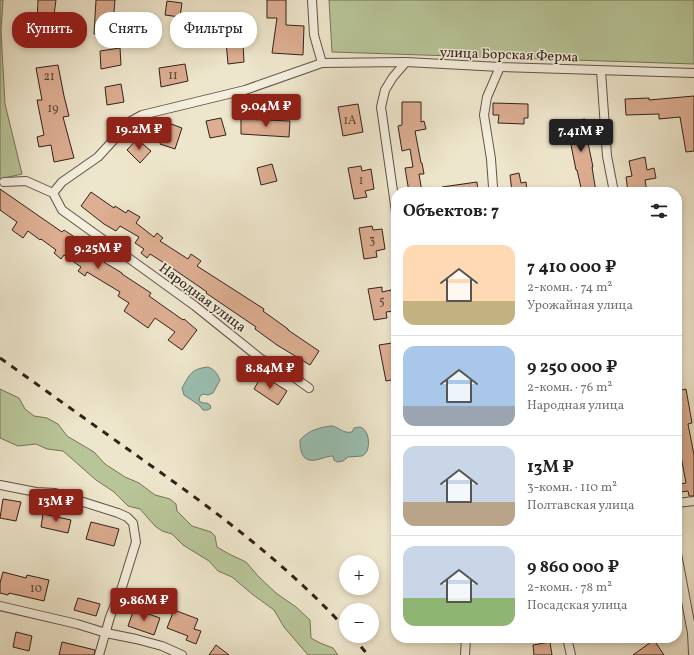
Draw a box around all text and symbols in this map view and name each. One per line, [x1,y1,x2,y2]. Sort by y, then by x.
chip: Купить [12,12,87,48]
chip: Снять [95,12,162,48]
chip: Фильтры [170,12,257,48]
street label: улица Борская Ферма [439,44,579,67]
house number: 11 [168,68,178,84]
house number: 21 [43,69,55,85]
pin: 9.04M ₽ [229,94,303,128]
text: 9.04M ₽ [241,98,291,116]
house number: 19 [48,101,58,117]
house number: 1А [343,113,357,129]
pin: 19.2M ₽ [102,117,176,151]
pin: 7.41M ₽ [544,119,618,153]
text: 19.2M ₽ [116,121,162,139]
text: 7.41M ₽ [558,123,604,141]
house number: 1 [359,173,363,189]
text: Объектов: 7 [403,200,499,223]
icon: filters [648,200,670,222]
house number: 3 [369,233,375,249]
pin: 9.25M ₽ [61,236,135,270]
text: 9.25M ₽ [74,240,122,258]
text: 7 410 000 ₽ [527,256,616,279]
street label: Народная улица [155,259,250,337]
icon: home [435,261,483,309]
text: 2-комн. · 74 m² [527,279,612,297]
house number: 5 [379,294,385,310]
text: Урожайная улица [527,297,633,315]
pin: 8.84M ₽ [233,356,307,390]
text: 9 250 000 ₽ [527,356,617,379]
text: 8.84M ₽ [245,360,295,378]
icon: home [435,362,483,410]
text: 2-комн. · 76 m² [527,379,612,397]
text: Народная улица [527,397,624,415]
text: 13M ₽ [527,456,574,479]
icon: home [435,462,483,510]
text: 3-комн. · 110 m² [527,479,617,497]
pin: 13M ₽ [28,489,84,523]
text: 13M ₽ [38,493,74,511]
text: Полтавская улица [527,497,635,515]
map controls [339,555,379,643]
button: + [339,555,379,595]
text: 9 860 000 ₽ [527,556,619,579]
icon: home [435,562,483,610]
text: 2-комн. · 78 m² [527,579,612,597]
house number: 10 [30,581,42,597]
pin: 9.86M ₽ [107,588,181,622]
text: 9.86M ₽ [119,592,169,610]
text: Посадская улица [527,597,628,615]
button: − [339,603,379,643]

